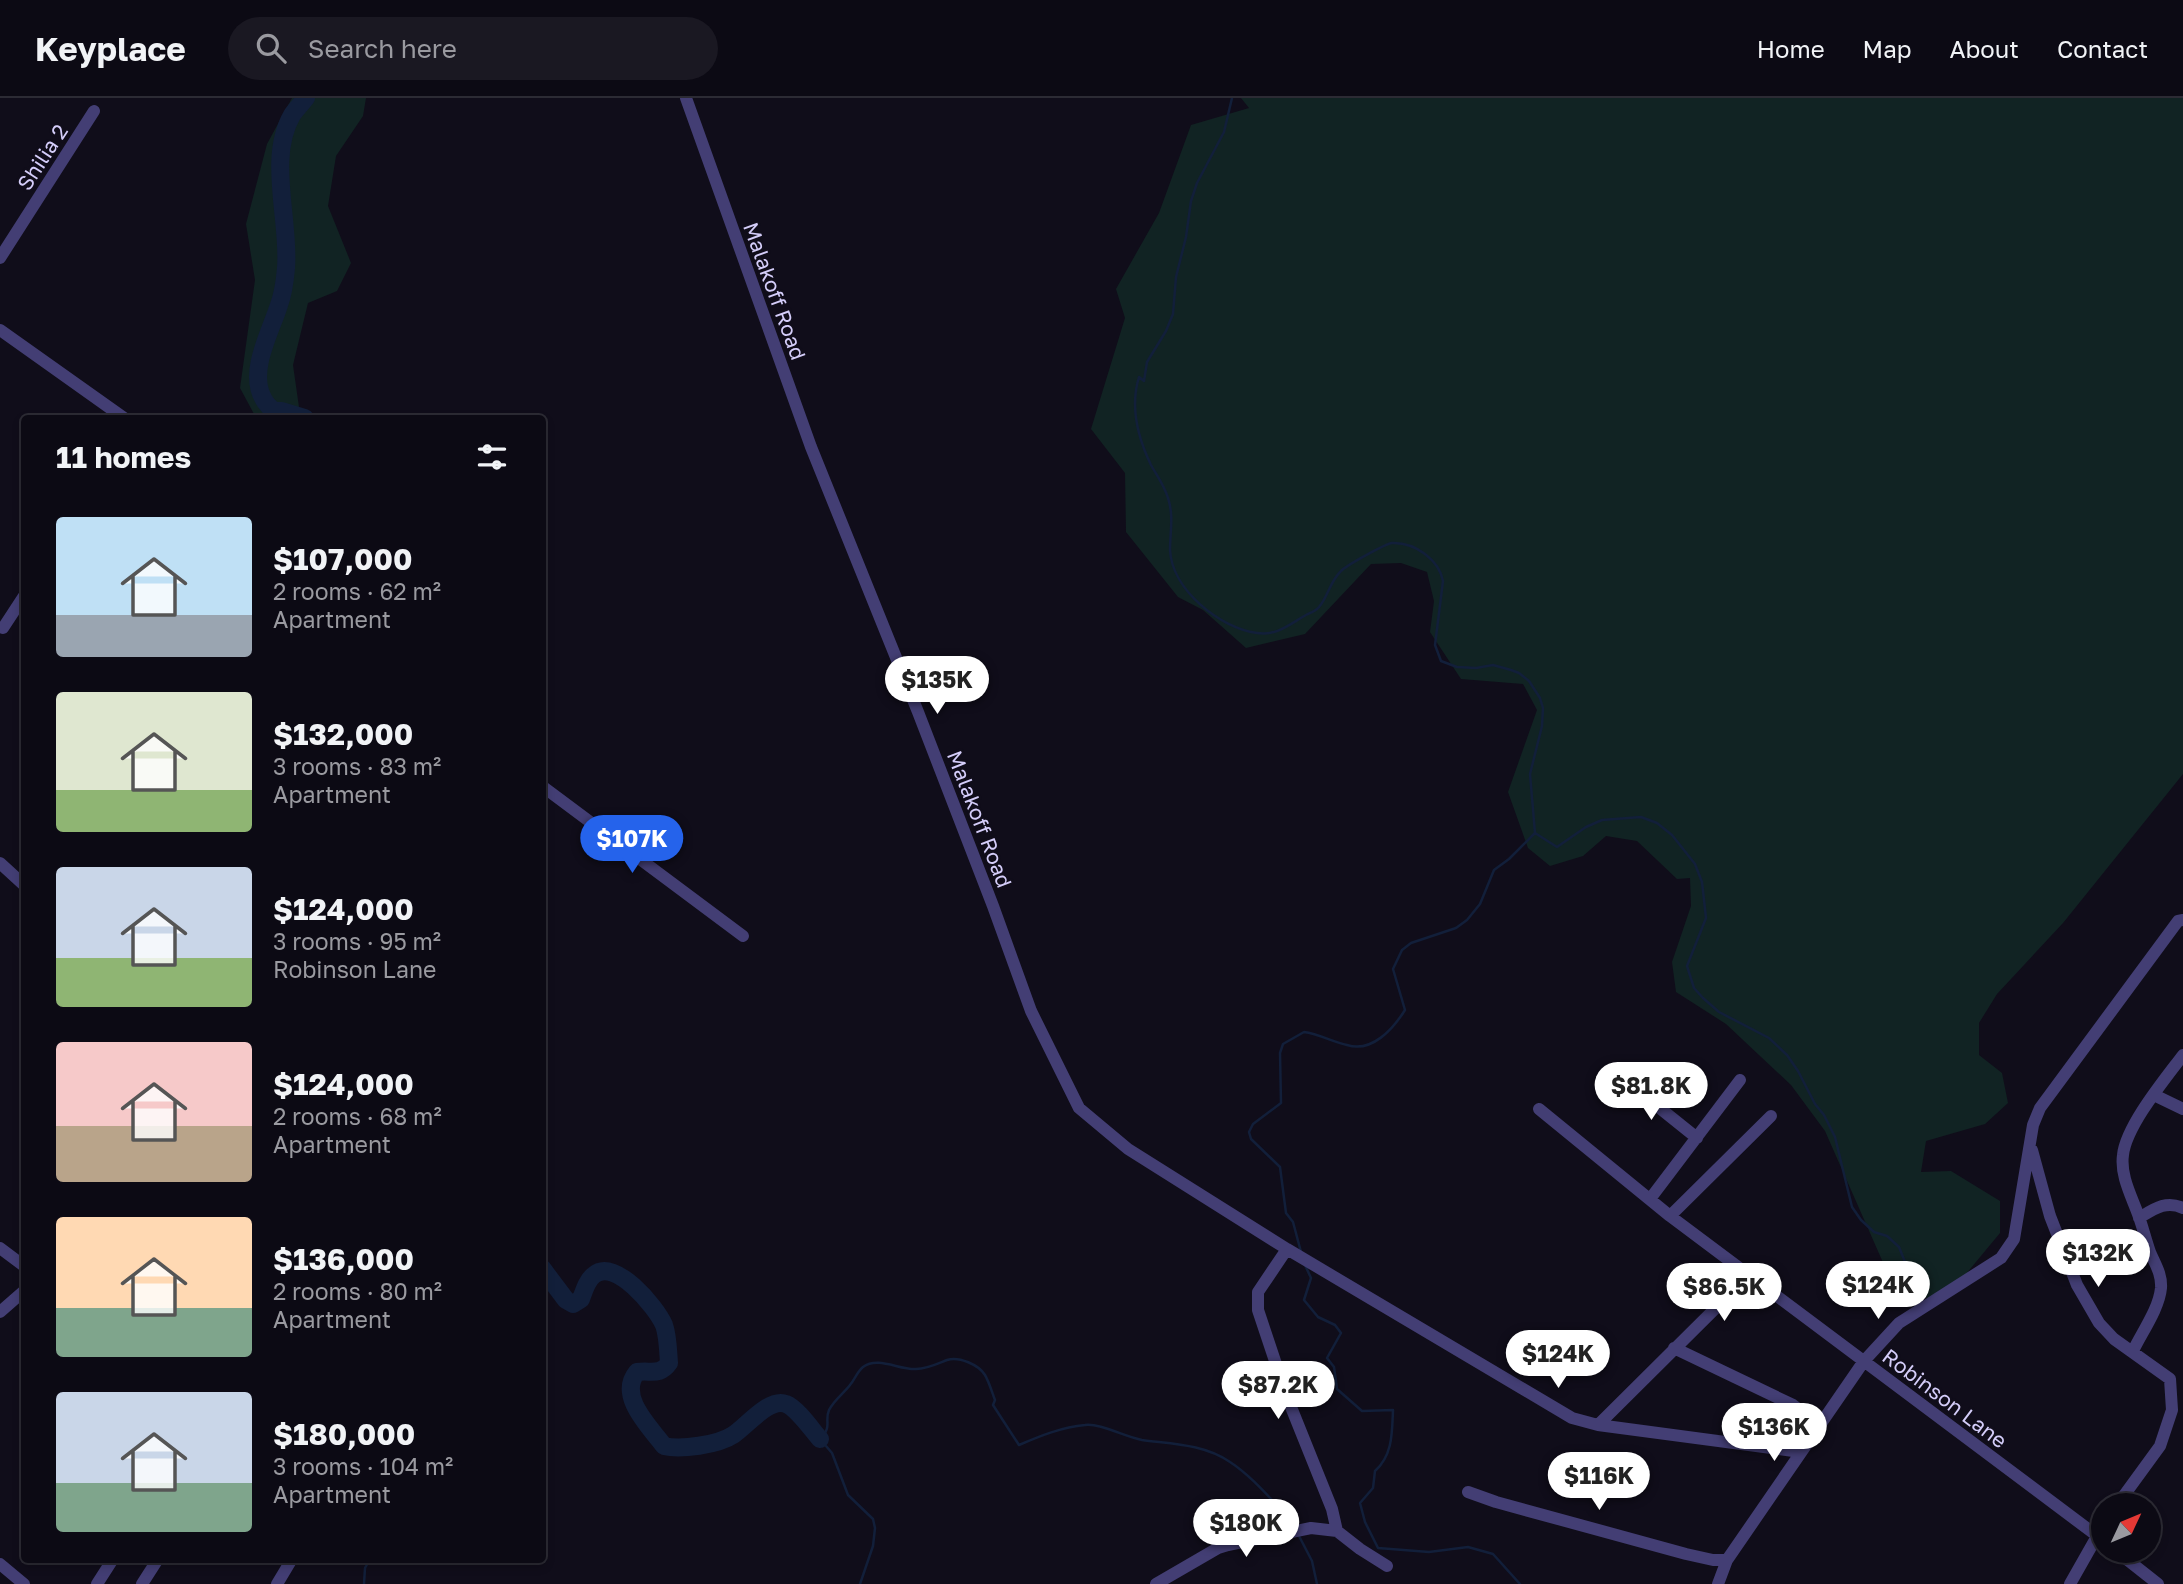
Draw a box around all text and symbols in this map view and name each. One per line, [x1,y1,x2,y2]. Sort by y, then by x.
search box [228,17,718,80]
text: Keyplace [35,29,186,68]
icon: search [252,29,290,67]
text: Search here [308,33,457,64]
text: Home [1757,34,1825,63]
text: Map [1863,34,1912,63]
text: About [1950,34,2019,63]
text: Contact [2057,34,2148,63]
street label: Shilia 2 [11,119,73,195]
street label: Malakoff Road [738,219,812,363]
icon: filters [473,438,511,476]
text: 11 homes [56,439,191,475]
text: $107,000 [273,541,413,577]
icon: home [112,545,196,629]
text: 2 rooms · 62 m² [273,577,441,605]
text: Apartment [273,605,391,633]
pin: $135K [888,656,986,716]
text: $135K [901,665,973,693]
text: $132,000 [273,716,413,752]
icon: home [112,720,196,804]
street label: Malakoff Road [942,747,1018,891]
text: 3 rooms · 83 m² [273,752,441,780]
text: Apartment [273,780,391,808]
pin: $107K [583,816,681,875]
text: $107K [596,824,668,852]
text: $124,000 [273,891,414,927]
icon: home [112,895,196,979]
text: 3 rooms · 95 m² [273,927,441,955]
text: Robinson Lane [273,955,436,983]
pin: $81.8K [1594,1062,1708,1122]
text: $124,000 [273,1066,414,1102]
icon: home [112,1070,196,1154]
text: $81.8K [1611,1071,1691,1099]
text: 2 rooms · 68 m² [273,1102,442,1130]
text: Apartment [273,1130,391,1158]
pin: $132K [2049,1230,2147,1289]
text: $132K [2062,1238,2134,1266]
text: $136,000 [273,1241,414,1277]
icon: home [112,1245,196,1329]
pin: $124K [1829,1262,1927,1321]
pin: $86.5K [1667,1264,1781,1323]
text: $124K [1842,1270,1914,1298]
text: $86.5K [1683,1272,1765,1300]
text: 2 rooms · 80 m² [273,1277,442,1305]
text: Apartment [273,1305,391,1333]
pin: $124K [1509,1330,1607,1390]
text: $124K [1522,1339,1594,1367]
street label: Robinson Lane [1878,1343,2012,1453]
pin: $87.2K [1221,1362,1335,1421]
text: $87.2K [1238,1370,1318,1398]
pin: $136K [1725,1404,1823,1463]
text: $136K [1738,1412,1810,1440]
text: $180,000 [273,1416,415,1452]
icon: home [112,1420,196,1504]
text: 3 rooms · 104 m² [273,1452,453,1480]
pin: $116K [1550,1452,1648,1512]
text: $116K [1564,1461,1634,1489]
text: Apartment [273,1480,391,1508]
north arrow [2091,1493,2161,1563]
map controls [2091,1493,2161,1563]
pin: $180K [1197,1500,1295,1559]
text: $180K [1209,1508,1283,1536]

